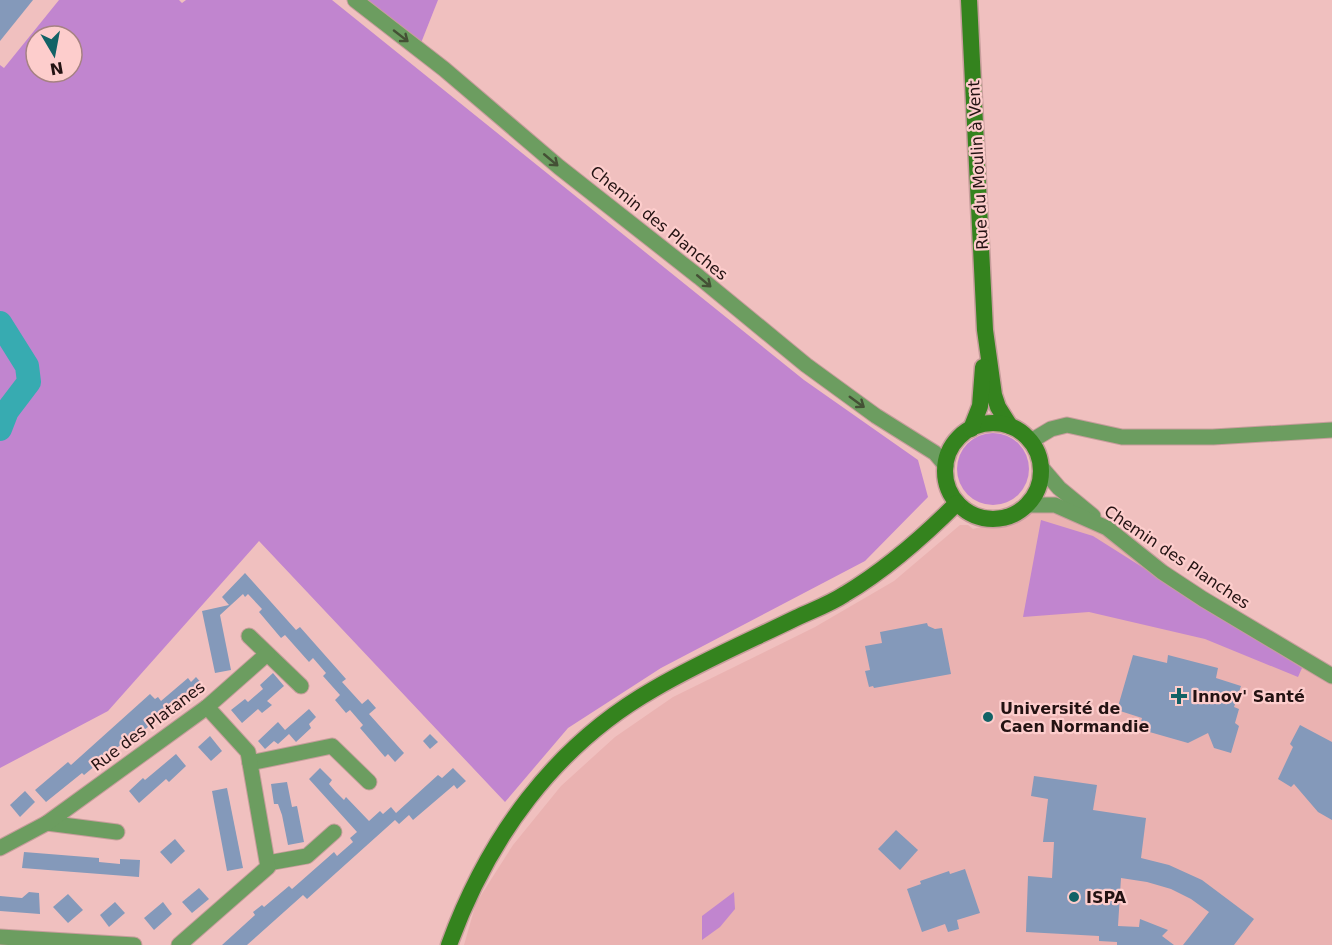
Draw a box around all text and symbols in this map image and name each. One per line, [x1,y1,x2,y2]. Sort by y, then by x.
north arrow [24,24,84,84]
one-way arrow [393,29,409,42]
text: N [48,58,65,79]
street label: Rue du Moulin à Vent [964,80,992,250]
one-way arrow [543,153,559,166]
street label: Chemin des Planches [587,162,731,284]
one-way arrow [696,275,712,288]
one-way arrow [849,396,865,409]
street label: Chemin des Planches [1101,501,1253,613]
street label: Rue des Platanes [88,677,208,775]
marker: Innov' Santé [1170,687,1188,705]
place label: Innov' Santé [1192,687,1305,706]
place label: Université de Caen Normandie [1000,699,1149,736]
marker: Université de Caen Normandie [981,710,995,724]
place label: ISPA [1086,888,1127,907]
marker: ISPA [1067,890,1081,904]

